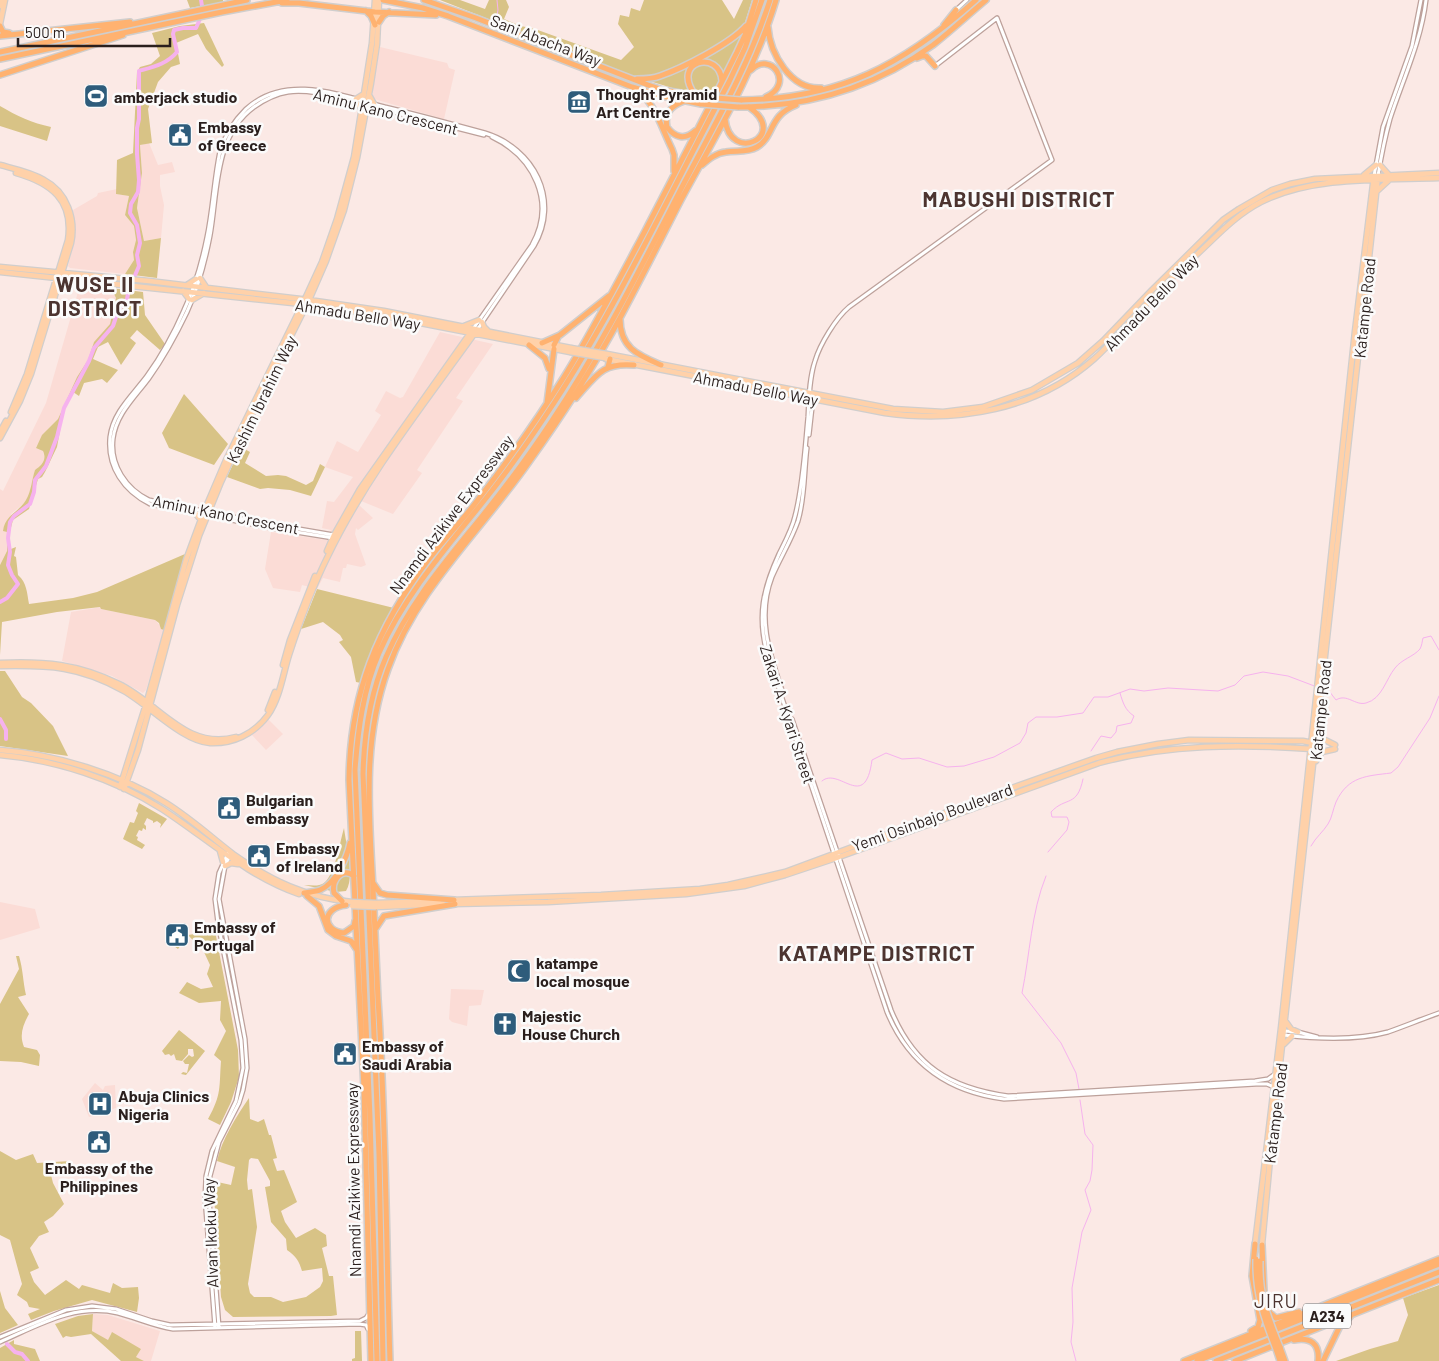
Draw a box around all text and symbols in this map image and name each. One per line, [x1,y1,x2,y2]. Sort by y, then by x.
street label: Sani Abacha Way [488,10,605,70]
scale bar [18,15,170,47]
text: 500 m [25,23,65,41]
sports icon: amberjack studio [83,83,109,109]
street label: Aminu Kano Crescent [312,84,460,138]
place label: Thought Pyramid Art Centre [596,84,717,121]
place label: amberjack studio [114,87,237,106]
museum icon: Thought Pyramid Art Centre [566,89,592,115]
place label: Embassy of Greece [198,117,267,154]
public building icon: Embassy of Greece [167,122,193,148]
district label: MABUSHI DISTRICT [922,186,1116,211]
street label: Ahmadu Bello Way [1100,249,1202,354]
street label: Katampe Road [1349,257,1379,359]
district label: WUSE II DISTRICT [48,271,142,320]
street label: Ahmadu Bello Way [294,295,423,333]
street label: Kashim Ibrahim Way [222,332,300,466]
street label: Ahmadu Bello Way [692,367,821,410]
street label: Nnamdi Azikiwe Expressway [385,430,517,597]
street label: Aminu Kano Crescent [151,490,301,538]
street label: Zakari A. Kyari Street [757,642,819,786]
street label: Katampe Road [1305,659,1335,761]
street label: Yemi Osinbajo Boulevard [849,779,1015,855]
place label: Bulgarian embassy [246,790,313,827]
public building icon: Bulgarian embassy [216,795,242,821]
place label: Embassy of Ireland [276,838,343,875]
public building icon: Embassy of Ireland [246,843,272,869]
place label: Embassy of Portugal [194,917,276,954]
public building icon: Embassy of Portugal [164,922,190,948]
district label: KATAMPE DISTRICT [778,940,976,965]
place label: katampe local mosque [536,953,630,990]
mosque icon: katampe local mosque [506,958,532,984]
place label: Majestic House Church [522,1006,620,1043]
church icon: Majestic House Church [492,1011,518,1037]
place label: Embassy of Saudi Arabia [362,1036,452,1073]
public building icon: Embassy of Saudi Arabia [332,1041,358,1067]
street label: Katampe Road [1259,1062,1291,1164]
street label: Nnamdi Azikiwe Expressway [342,1082,364,1277]
place label: Abuja Clinics Nigeria [118,1086,209,1123]
hospital icon: Abuja Clinics Nigeria [87,1091,113,1117]
public building icon: Embassy of the Philippines [86,1129,112,1155]
place label: Embassy of the Philippines [45,1158,153,1195]
street label: Alvan Ikoku Way [199,1177,221,1288]
district label: JIRU [1254,1289,1298,1312]
road number: A234 [1303,1304,1351,1328]

